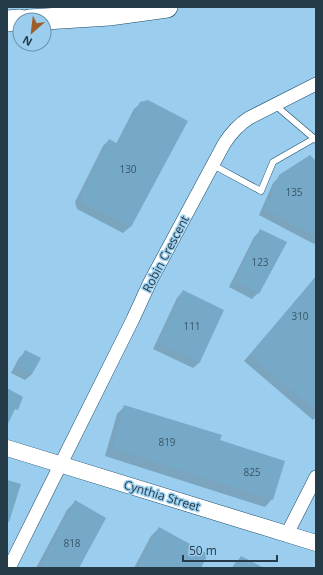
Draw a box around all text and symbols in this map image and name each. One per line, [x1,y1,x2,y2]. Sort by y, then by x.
north arrow [12,12,52,52]
text: N [20,33,35,50]
house number: 130 [119,162,137,176]
house number: 135 [285,185,303,199]
street label: Robin Crescent [138,212,193,295]
house number: 123 [251,255,269,269]
house number: 310 [291,309,309,323]
house number: 111 [183,319,201,333]
house number: 819 [158,435,176,449]
house number: 825 [243,465,261,479]
street label: Cynthia Street [122,476,202,515]
house number: 818 [63,536,81,550]
scale bar [183,537,277,563]
text: 50 m [189,542,217,559]

